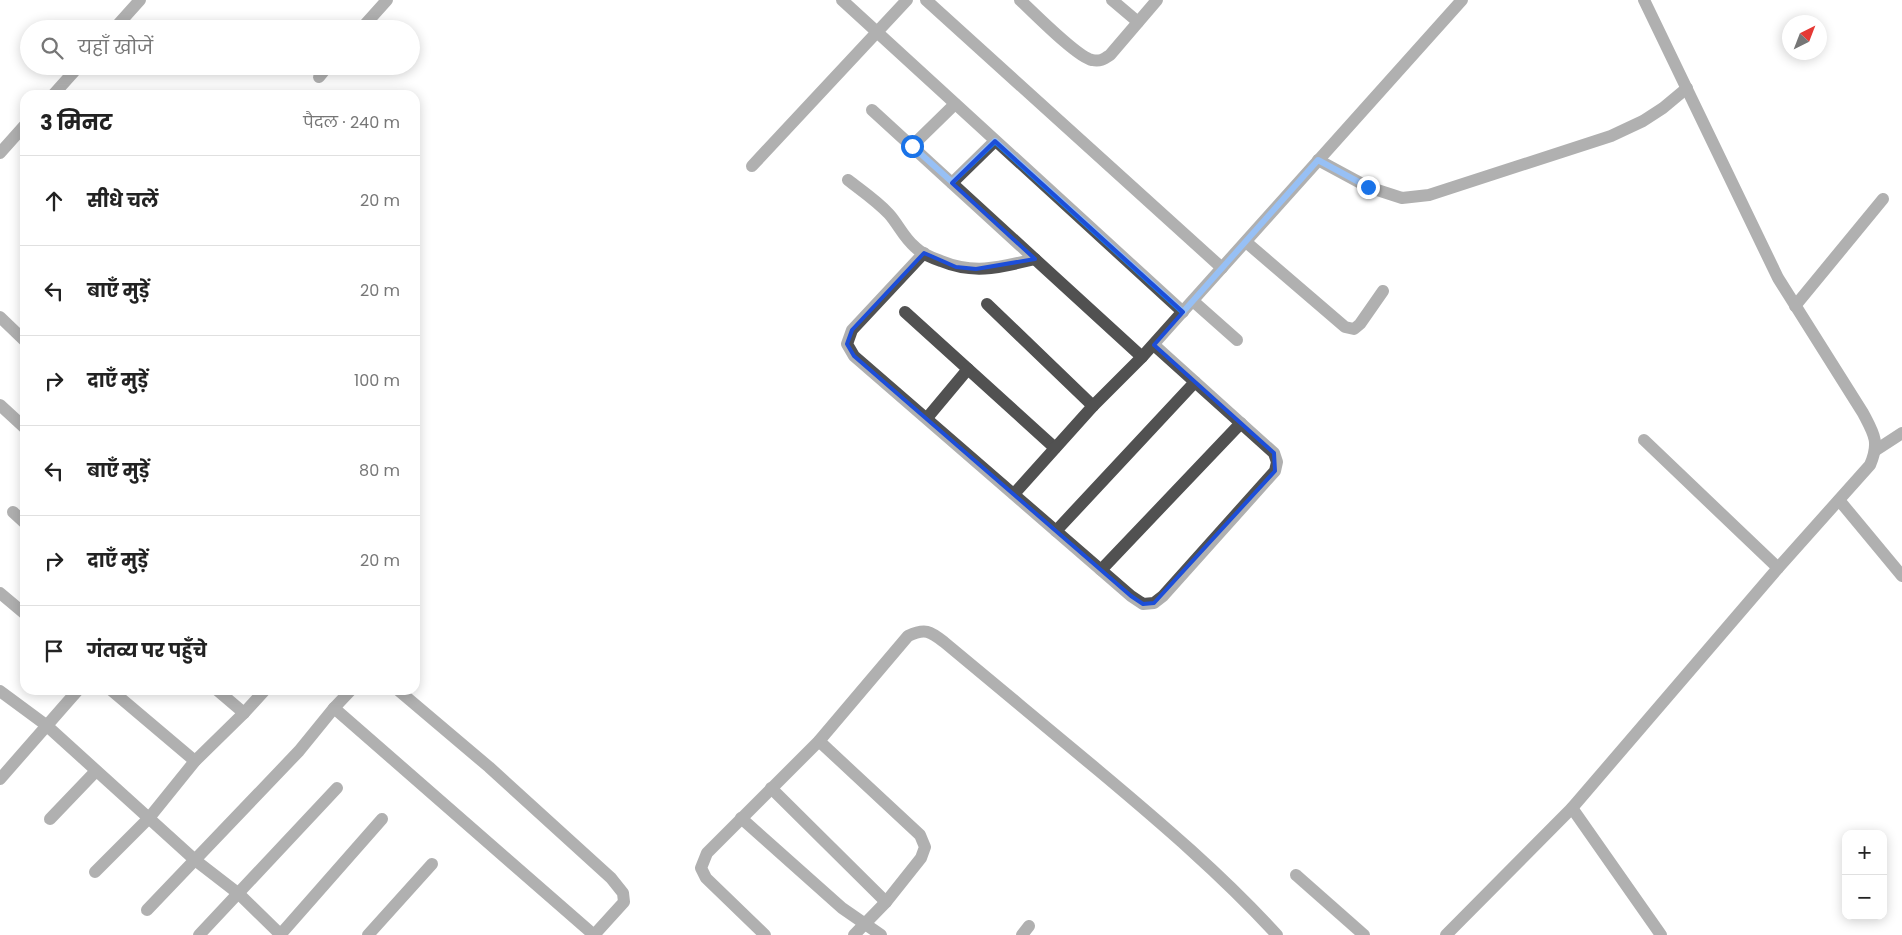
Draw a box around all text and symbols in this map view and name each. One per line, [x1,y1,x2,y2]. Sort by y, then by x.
north arrow [1782,15,1827,60]
search box [20,20,420,75]
icon: search [38,34,66,62]
text: यहाँ खोजें [78,34,153,61]
text: 3 मिनट [40,108,112,137]
text: पैदल · 240 m [303,111,400,134]
route start [901,135,924,158]
route end [1357,176,1380,199]
icon: ahead [40,187,68,215]
text: सीधे चलें [87,187,158,214]
text: 20 m [360,189,400,212]
icon: left [40,277,68,305]
text: बाएँ मुड़ें [87,277,149,304]
text: 20 m [360,279,400,302]
icon: right [40,367,68,395]
text: दाएँ मुड़ें [87,367,148,394]
text: 100 m [354,369,400,392]
icon: left [40,457,68,485]
text: बाएँ मुड़ें [87,457,149,484]
text: 80 m [359,459,400,482]
icon: right [40,547,68,575]
text: दाएँ मुड़ें [87,547,148,574]
text: 20 m [360,549,400,572]
icon: arrive [40,637,68,665]
text: गंतव्य पर पहुँचे [87,637,207,664]
map controls [1842,830,1887,920]
button: + [1842,830,1887,875]
button: − [1842,875,1887,920]

